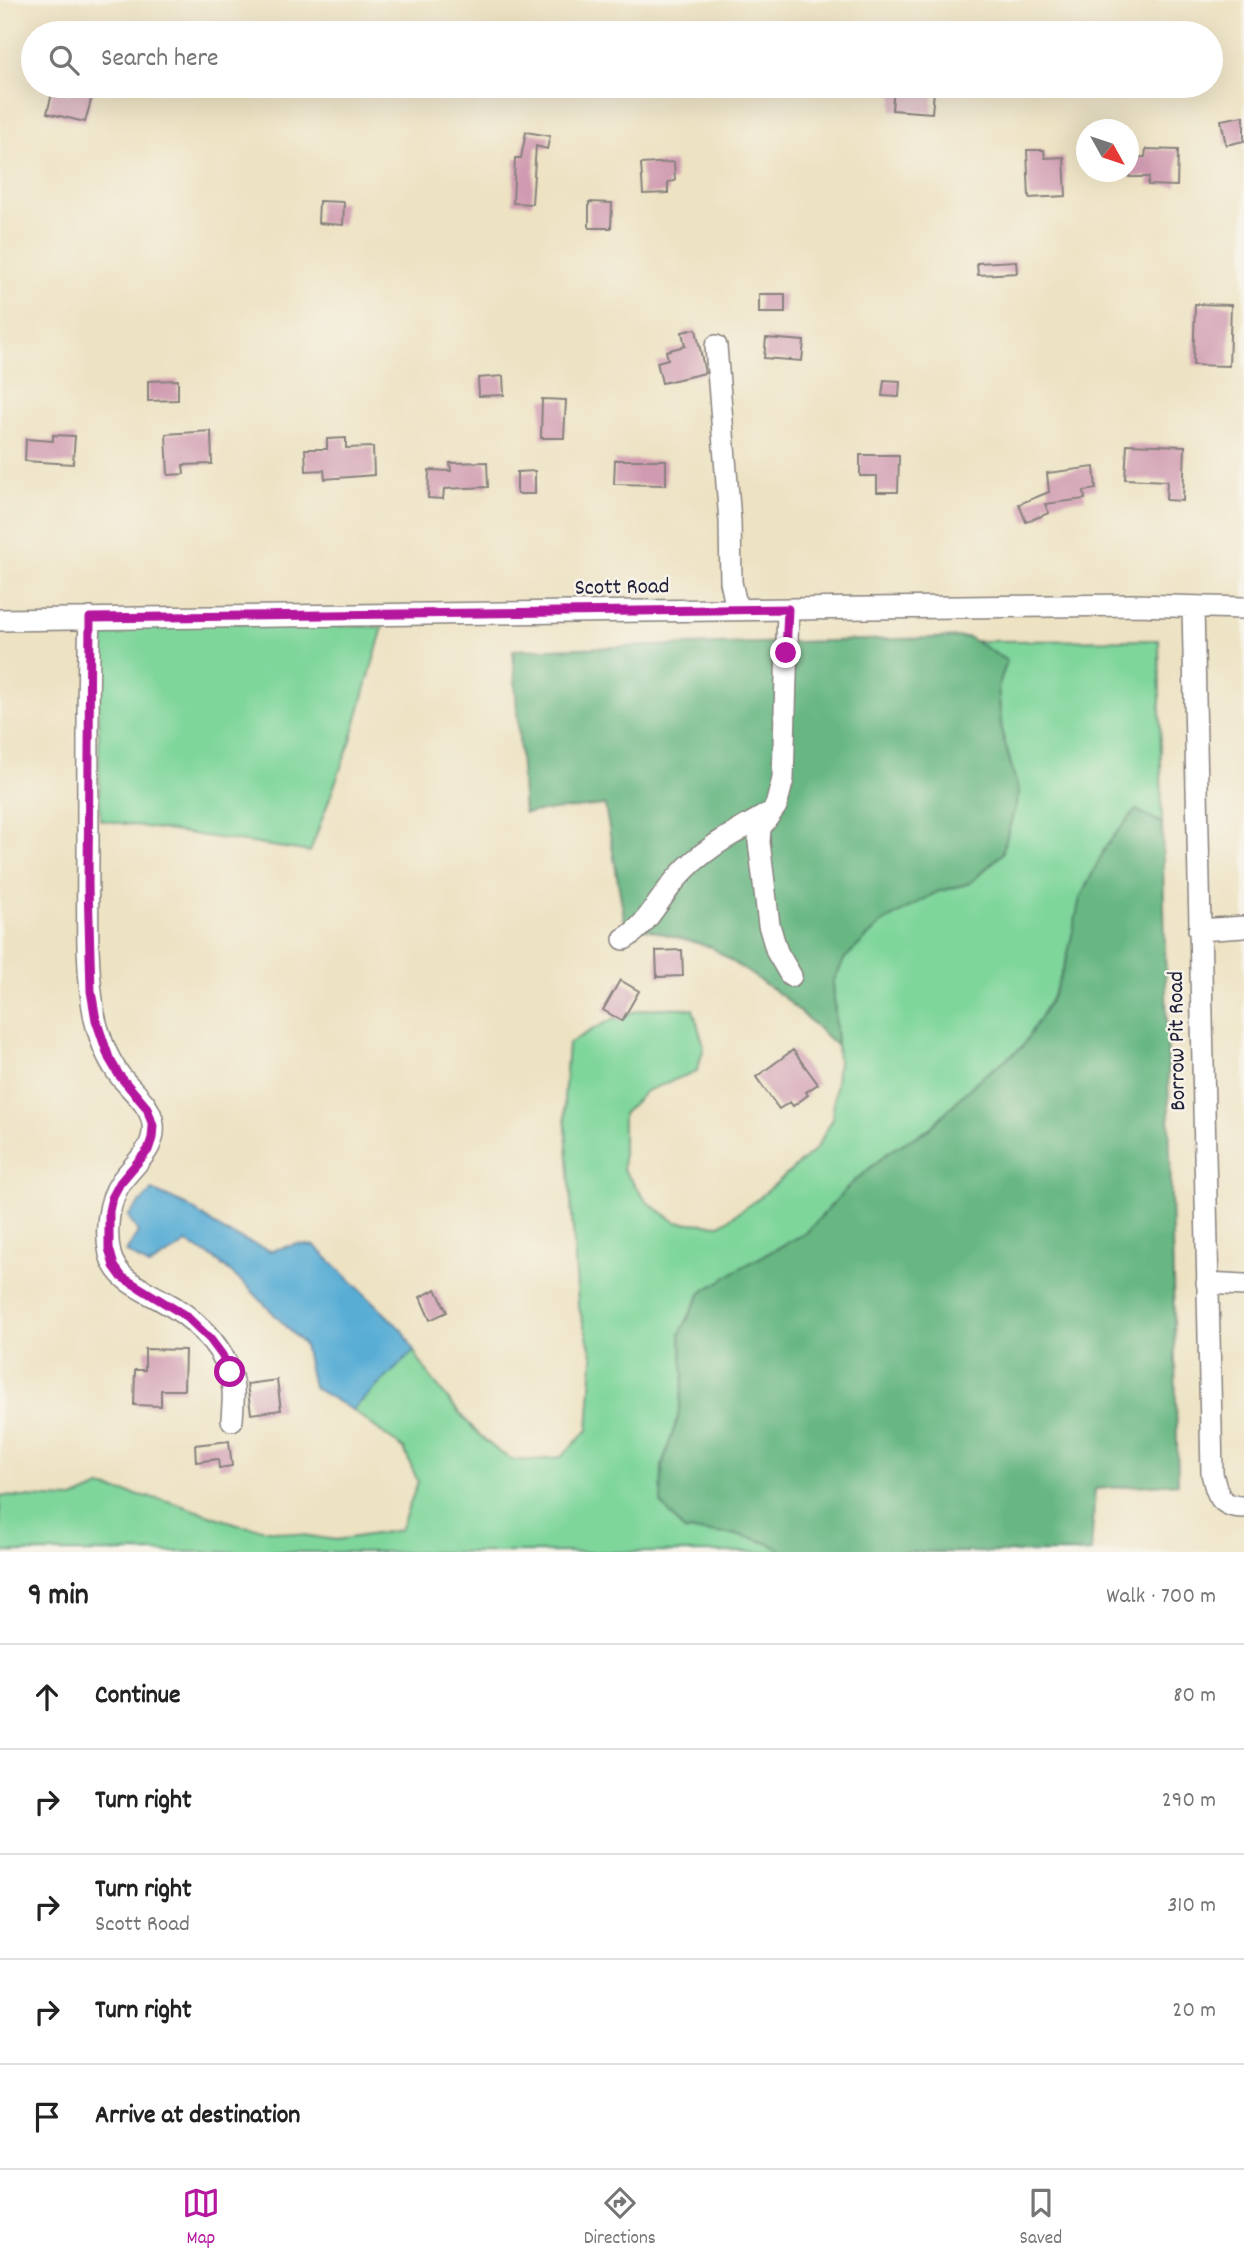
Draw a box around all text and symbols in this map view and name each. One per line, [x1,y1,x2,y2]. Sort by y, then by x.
search box [21,21,1223,98]
icon: search [45,41,83,79]
text: Search here [101,41,219,78]
north arrow [1076,119,1139,182]
street label: Scott Road [574,571,670,606]
route end [770,637,801,668]
street label: Borrow Pit Road [1161,971,1196,1111]
route start [214,1356,245,1387]
text: 9 min [28,1576,89,1619]
text: Walk · 700 m [1106,1581,1216,1614]
icon: ahead [28,1678,66,1716]
text: Continue [95,1678,180,1715]
text: 80 m [1173,1680,1216,1713]
icon: right [28,1783,66,1821]
text: Turn right [95,1783,192,1820]
text: 290 m [1162,1785,1216,1818]
text: Turn right [95,1872,192,1909]
icon: right [28,1888,66,1926]
text: 310 m [1167,1890,1216,1923]
text: Scott Road [95,1909,190,1942]
icon: right [28,1993,66,2031]
text: Turn right [95,1993,192,2030]
text: 20 m [1172,1995,1216,2028]
icon: arrive [28,2098,66,2136]
text: Arrive at destination [95,2098,300,2135]
tab: Map [182,2184,220,2253]
tab: Directions [584,2184,656,2253]
tab: Saved [1020,2184,1062,2253]

